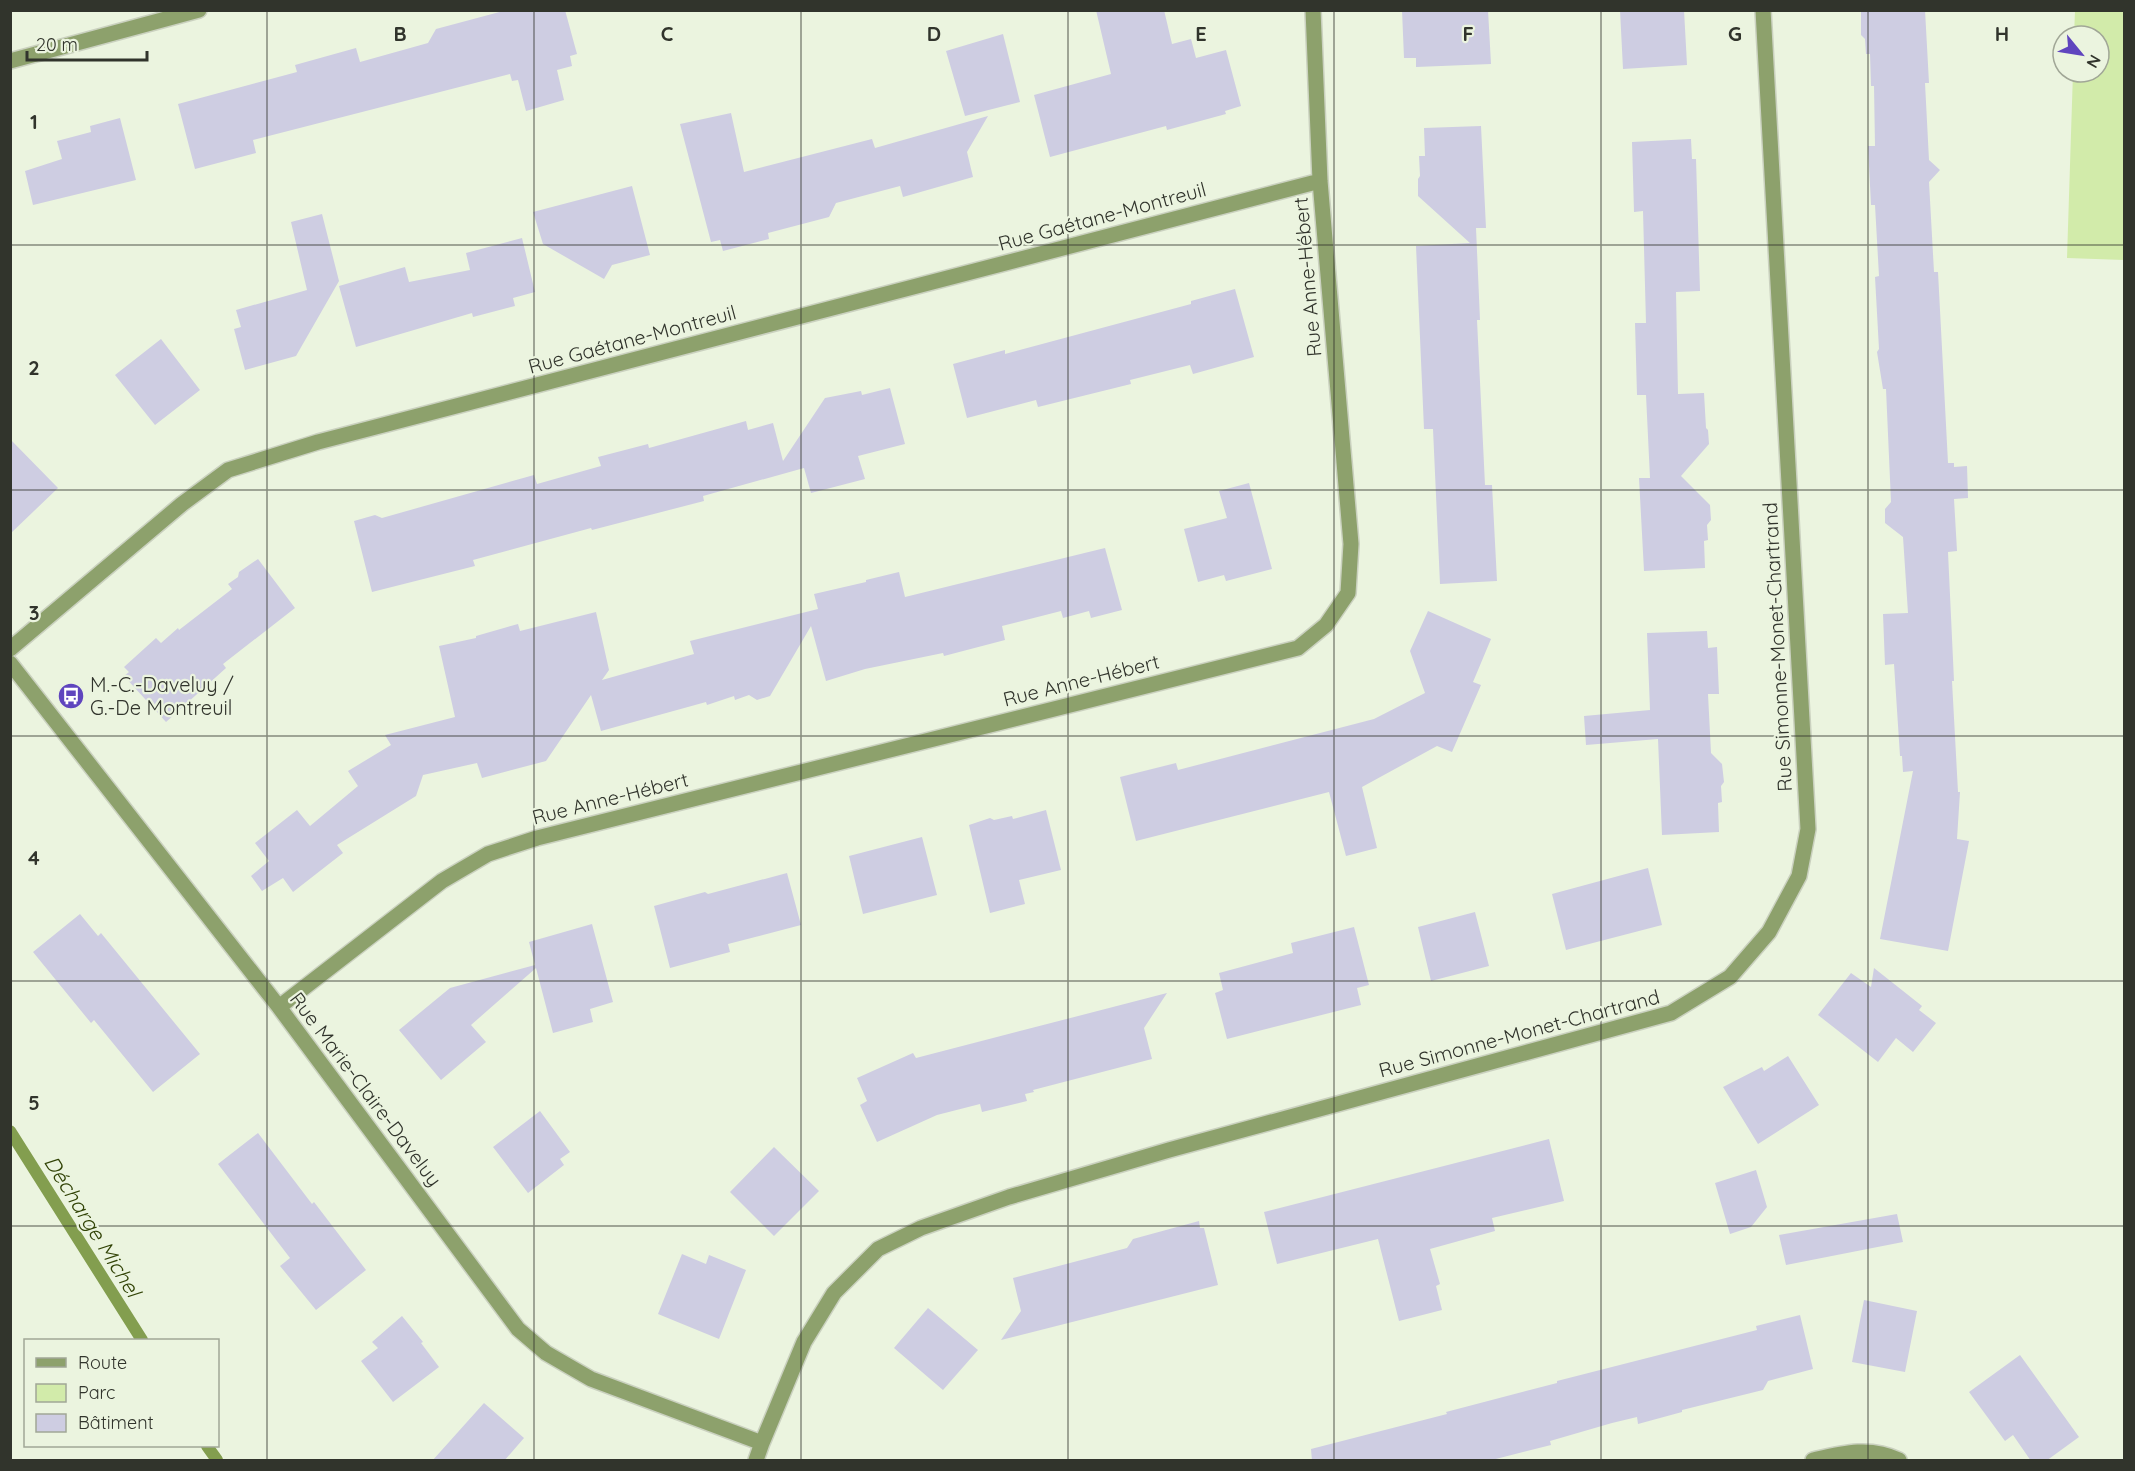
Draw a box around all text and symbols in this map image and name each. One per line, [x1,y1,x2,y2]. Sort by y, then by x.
text: B [393,21,407,46]
text: C [661,21,674,46]
text: D [927,21,941,46]
text: E [1195,21,1207,46]
text: F [1462,21,1474,46]
text: G [1728,21,1742,46]
text: H [1995,21,2009,46]
scale bar [27,24,147,62]
north arrow [2051,24,2111,84]
text: 20 m [36,33,78,56]
text: N [2082,51,2106,72]
text: 1 [30,109,38,134]
street label: Rue Gaétane-Montreuil [995,176,1209,256]
street label: Rue Anne-Hébert [1288,196,1326,358]
street label: Rue Gaétane-Montreuil [525,299,739,379]
text: 2 [28,355,40,380]
street label: Rue Simonne-Monet-Chartrand [1757,502,1797,792]
text: 3 [29,600,39,625]
street label: Rue Anne-Hébert [1000,648,1162,711]
place label: M.-C.-Daveluy / G.-De Montreuil [90,672,234,720]
bus stop icon: M.-C.-Daveluy / G.-De Montreuil [56,681,86,711]
street label: Rue Anne-Hébert [529,766,691,829]
text: 4 [28,845,40,870]
street label: Rue Simonne-Monet-Chartrand [1376,983,1662,1083]
street label: Rue Marie-Claire-Daveluy [285,987,447,1191]
text: 5 [28,1090,40,1115]
water label: Décharge Michel [39,1150,148,1303]
legend [24,1339,219,1447]
text: Route [78,1351,127,1374]
text: Parc [78,1381,115,1404]
text: Bâtiment [78,1411,154,1434]

